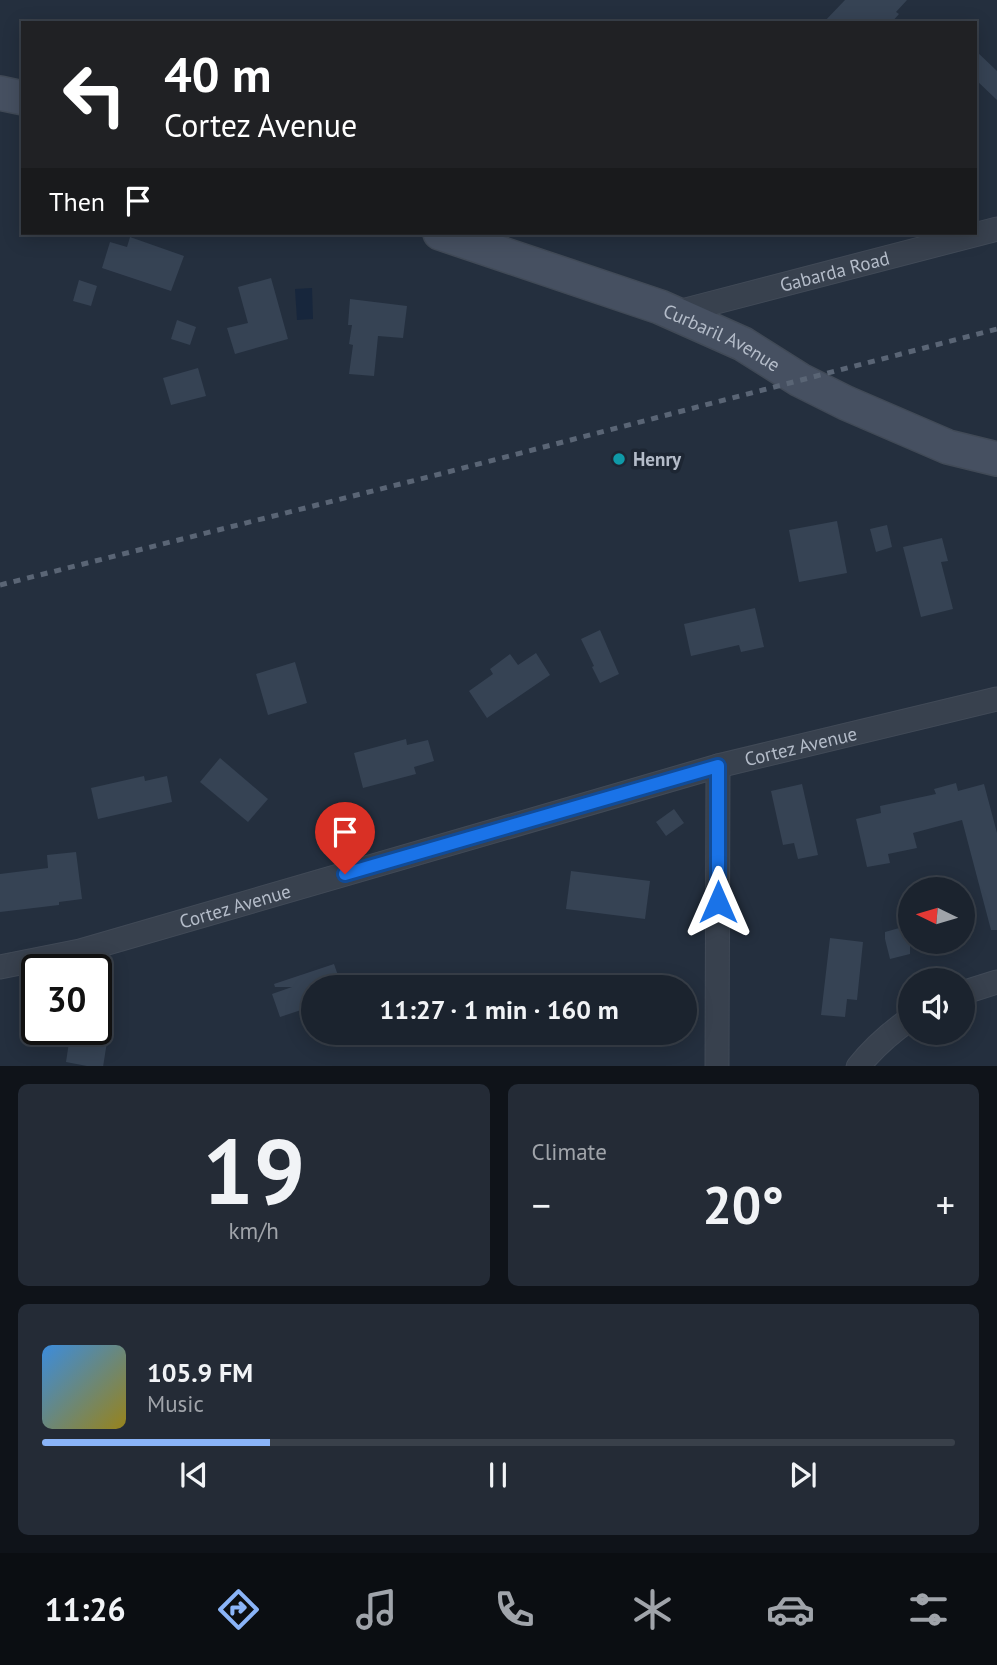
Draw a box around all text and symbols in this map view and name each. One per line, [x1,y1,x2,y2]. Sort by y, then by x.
text: 40 m [164,42,271,106]
icon: left [49,49,140,140]
text: Cortez Avenue [164,104,357,146]
icon: arrive [119,182,157,220]
text: Then [49,185,105,218]
street label: Gabarda Road [777,245,892,297]
street label: Curbaril Avenue [660,298,785,377]
place label: Henry [633,447,682,471]
marker: Henry [611,451,627,467]
street label: Cortez Avenue [742,721,859,771]
pin [315,802,375,874]
icon: arrive [326,813,364,851]
position arrow [681,865,755,939]
north arrow [898,877,975,954]
map controls [898,877,975,1045]
street label: Cortez Avenue [177,879,294,934]
speed limit sign: 30 [21,954,112,1045]
button: sound [898,968,975,1045]
text: 11:27 · 1 min · 160 m [379,993,619,1026]
text: 19 [202,1111,305,1229]
text: Climate [532,1137,607,1166]
text: 20° [702,1171,784,1238]
text: − [532,1180,551,1229]
text: + [936,1180,955,1229]
text: km/h [229,1216,279,1245]
text: 105.9 FM [147,1356,253,1389]
text: Music [147,1389,204,1418]
icon: previous [175,1456,213,1494]
icon: pause [479,1456,517,1494]
icon: next [784,1456,822,1494]
icon: directions [214,1585,263,1634]
icon: music [352,1585,401,1634]
icon: phone [490,1585,539,1634]
icon: climate [628,1585,677,1634]
icon: car [766,1585,815,1634]
icon: filters [904,1585,953,1634]
text: 11:26 [44,1588,126,1630]

